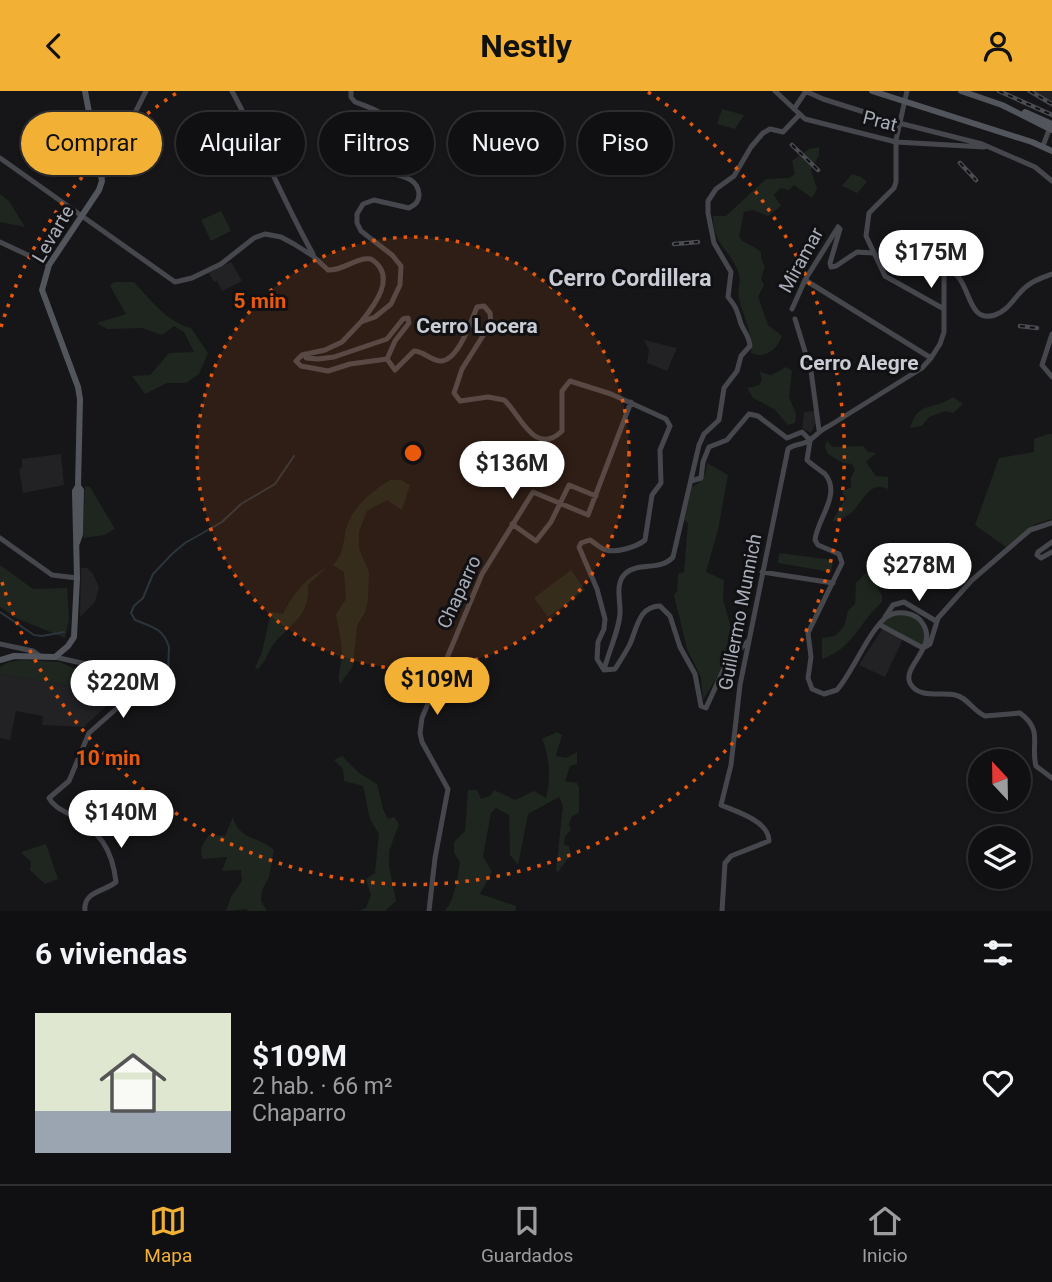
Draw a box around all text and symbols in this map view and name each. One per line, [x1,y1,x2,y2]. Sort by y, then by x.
icon: back [35,27,73,65]
text: Nestly [480,27,572,65]
icon: person [979,27,1017,65]
street label: Prat [860,106,900,136]
chip: Comprar [21,112,162,175]
chip: Alquilar [176,112,305,175]
chip: Filtros [319,112,434,175]
chip: Nuevo [448,112,564,175]
chip: Piso [578,112,673,175]
street label: Levarte [27,201,79,267]
street label: Miramar [774,223,829,297]
pin: $175M [882,231,980,290]
text: $175M [895,239,967,266]
district label: Cerro Cordillera [549,265,711,292]
text: 5 min [234,289,286,313]
district label: Cerro Locera [416,314,538,338]
district label: Cerro Alegre [799,351,919,375]
centre of rings [401,441,425,465]
pin: $136M [463,441,561,501]
text: $136M [476,450,548,477]
street label: Guillermo Munnich [714,532,766,692]
pin: $278M [870,543,968,603]
street label: Chaparro [432,552,486,632]
text: $278M [883,552,955,579]
pin: $109M [388,657,486,717]
pin: $220M [74,661,172,720]
text: $109M [401,666,473,693]
text: $220M [87,669,159,696]
text: 10 min [76,746,140,770]
north arrow [968,749,1031,812]
map controls [968,749,1031,889]
pin: $140M [72,791,170,850]
text: $140M [85,799,157,826]
button: layers [968,826,1031,889]
icon: filters [979,934,1017,972]
text: 6 viviendas [35,936,187,971]
text: $109M [252,1038,347,1073]
icon: home [91,1041,175,1125]
icon: heart [979,1064,1017,1102]
text: 2 hab. · 66 m² [252,1073,392,1100]
text: Chaparro [252,1100,346,1127]
tab: Mapa [144,1202,192,1267]
tab: Guardados [481,1202,573,1267]
tab: Inicio [862,1202,908,1267]

